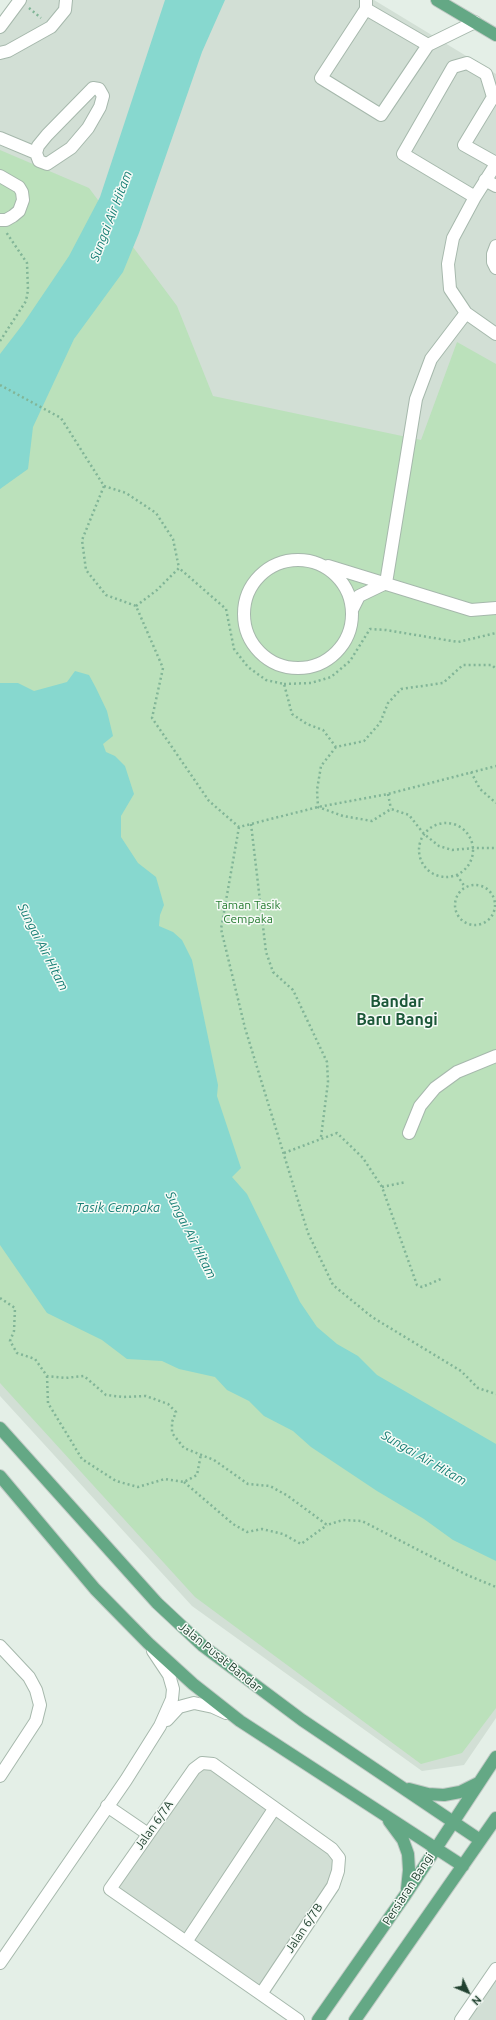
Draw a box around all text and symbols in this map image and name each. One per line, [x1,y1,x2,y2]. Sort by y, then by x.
water label: Sungai Air Hitam [87,169,135,263]
park label: Taman Tasik Cempaka [215,898,281,926]
water label: Sungai Air Hitam [14,901,72,993]
district label: Bandar Baru Bangi [356,992,438,1030]
water label: Sungai Air Hitam [162,1189,220,1281]
water label: Tasik Cempaka [76,1200,160,1216]
water label: Sungai Air Hitam [379,1427,469,1489]
street label: Jalan Pusat Bandar [176,1619,264,1695]
street label: Jalan 6/7A [132,1798,176,1852]
street label: Persiaran Bangi [379,1850,437,1928]
street label: Jalan 6/7B [282,1901,326,1955]
north arrow [448,1972,488,2012]
text: N [469,1993,484,2007]

